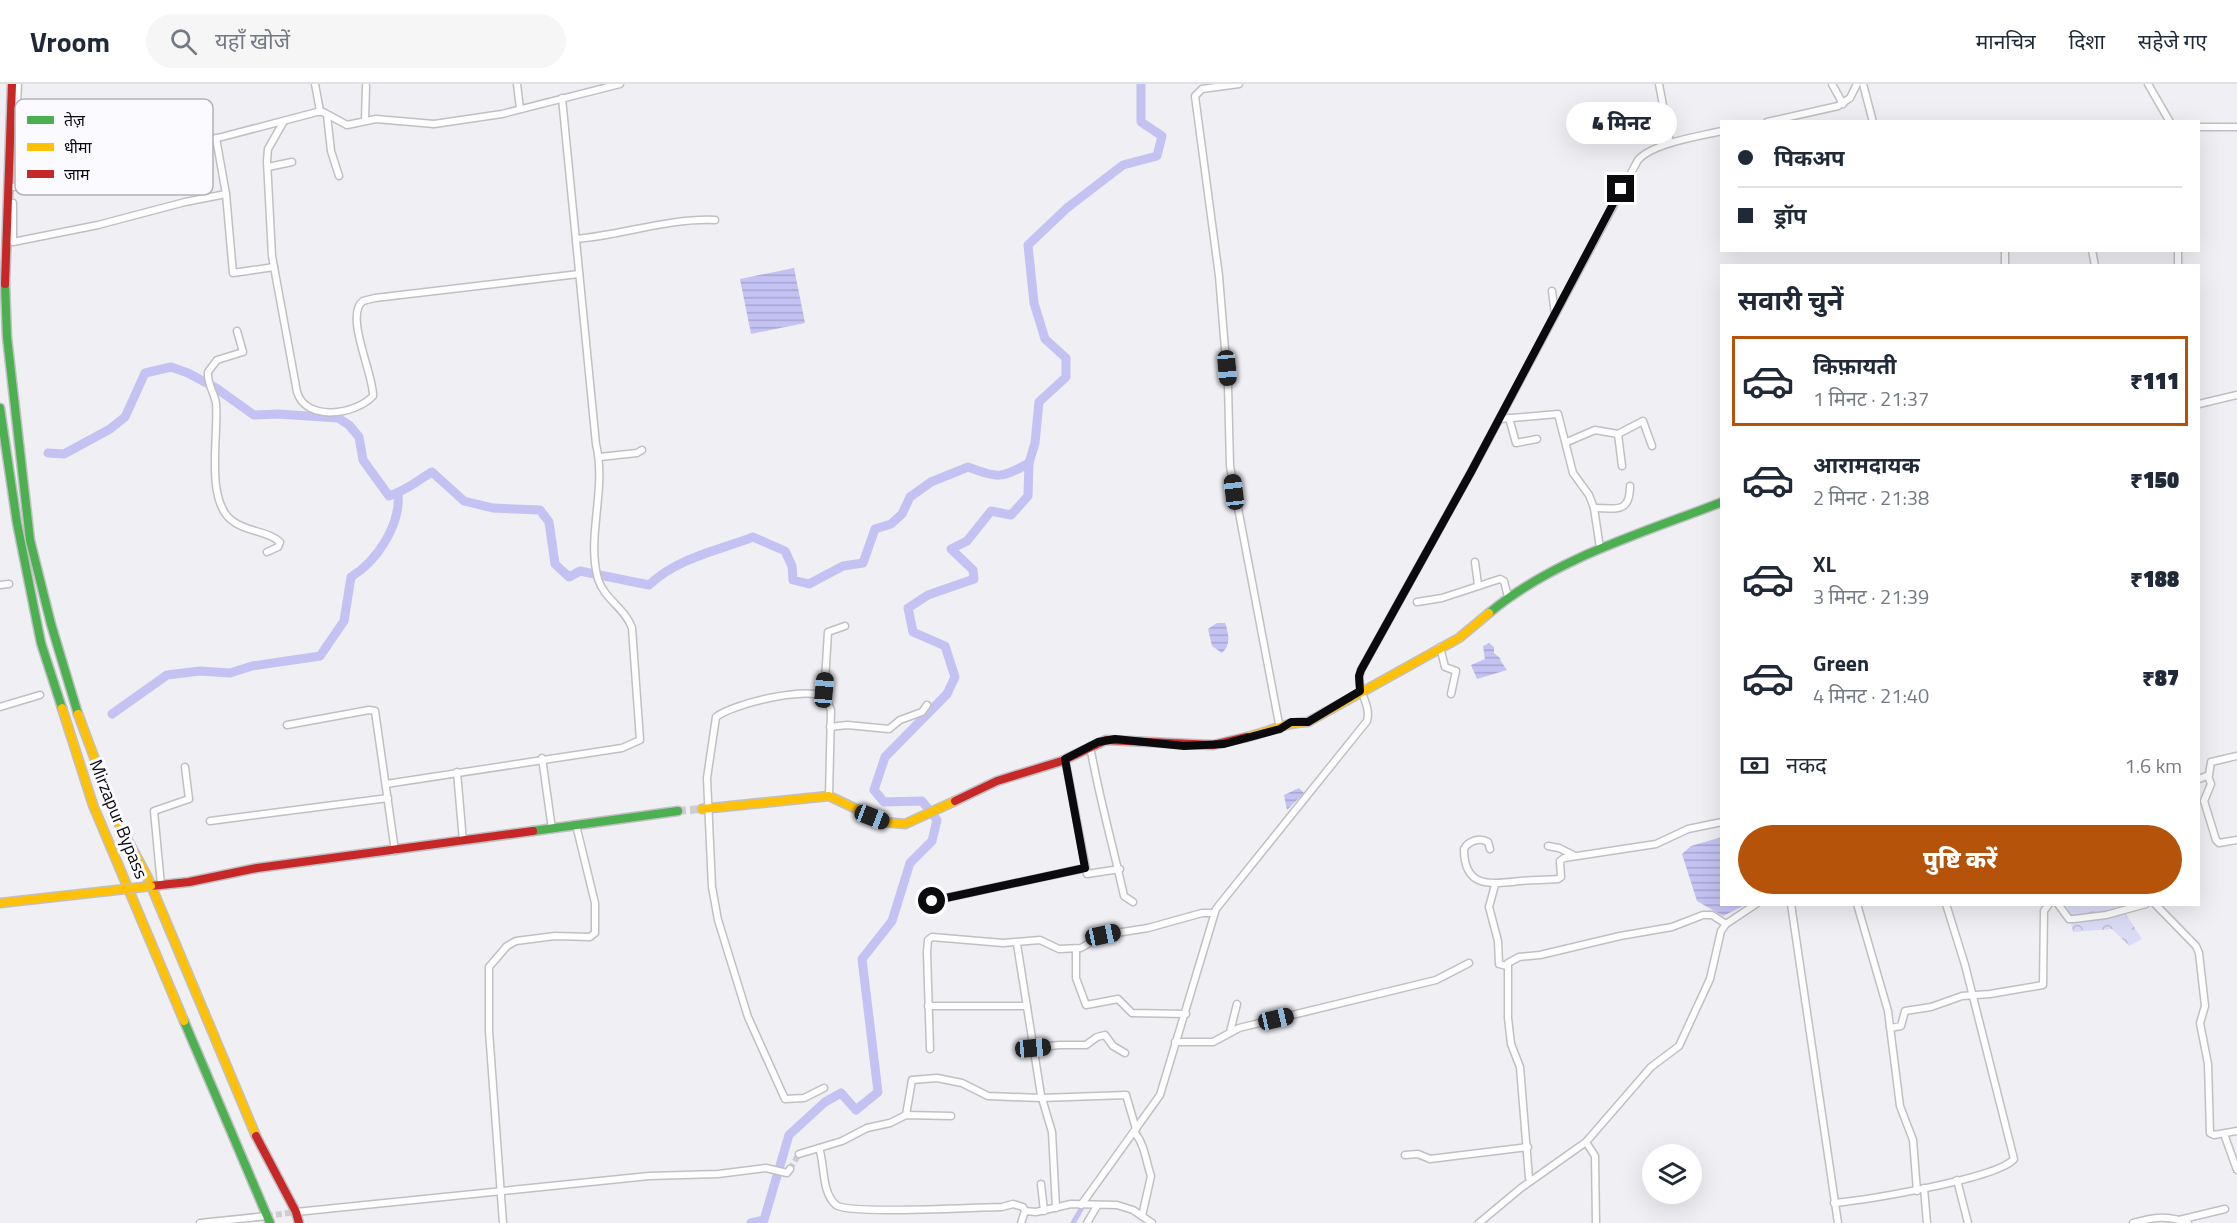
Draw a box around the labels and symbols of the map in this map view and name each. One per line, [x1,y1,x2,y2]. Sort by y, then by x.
legend [15,99,213,195]
callout: 4 मिनट [1566,102,1676,144]
text: तेज़ [64,108,86,132]
text: धीमा [64,135,93,159]
text: जाम [64,162,90,186]
route end [1607,175,1634,202]
car [1216,349,1238,387]
car [1223,473,1245,511]
car [813,671,835,709]
street label: Mirzapur Bypass [83,755,155,883]
car [852,802,892,832]
route start [918,887,945,914]
car [1084,922,1122,948]
car [1256,1006,1296,1032]
car [1014,1037,1052,1059]

